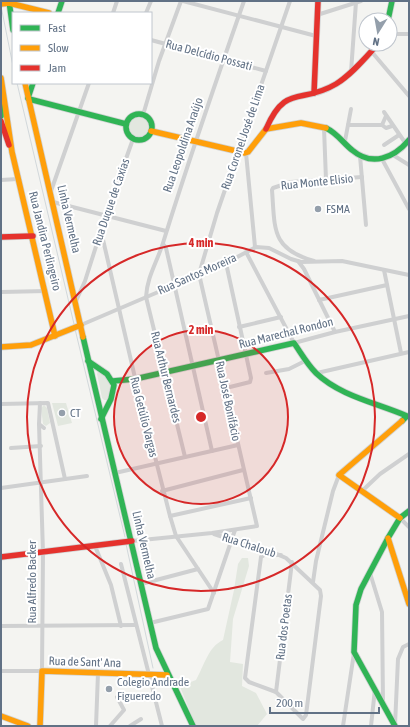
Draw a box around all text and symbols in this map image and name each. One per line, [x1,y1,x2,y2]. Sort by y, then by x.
legend [12,12,152,84]
north arrow [358,12,398,52]
text: Fast [48,21,66,35]
text: N [372,35,380,48]
street label: Rua Delcídio Possati [164,37,254,73]
text: Slow [48,41,69,55]
text: Jam [48,61,66,75]
street label: Rua Coronel José de Lima [218,82,268,192]
street label: Rua Leopoldina Araújo [160,95,206,194]
street label: Rua Duque de Caxias [90,157,132,247]
street label: Rua Monte Elisio [280,171,354,193]
street label: Linha Vermelha [54,184,84,254]
street label: Rua Jandira Perlingeiro [26,190,64,293]
place label: FSMA [326,202,350,216]
marker: FSMA [313,204,323,214]
text: 4 min [188,236,213,250]
street label: Rua Santos Moreira [155,250,239,298]
street label: Rua Marechal Rondon [237,314,335,352]
text: 2 min [189,323,213,337]
street label: Rua Arthur Bernardes [148,330,184,424]
street label: Rua José Bonifácio [213,360,243,443]
street label: Rua Getúlio Vargas [127,375,161,459]
place label: CT [70,406,81,420]
marker: CT [57,408,67,418]
centre of rings [194,410,208,424]
street label: Linha Vermelha [129,510,159,580]
street label: Rua Chaloub [220,530,278,560]
street label: Rua Alfredo Backer [25,540,39,624]
street label: Rua dos Poetas [273,593,295,661]
street label: Rua de Sant' Ana [48,654,122,670]
place label: Colegio Andrade Figueredo [117,675,189,703]
marker: Colegio Andrade Figueredo [104,684,114,694]
scale bar [270,689,379,715]
text: 200 m [276,696,303,710]

